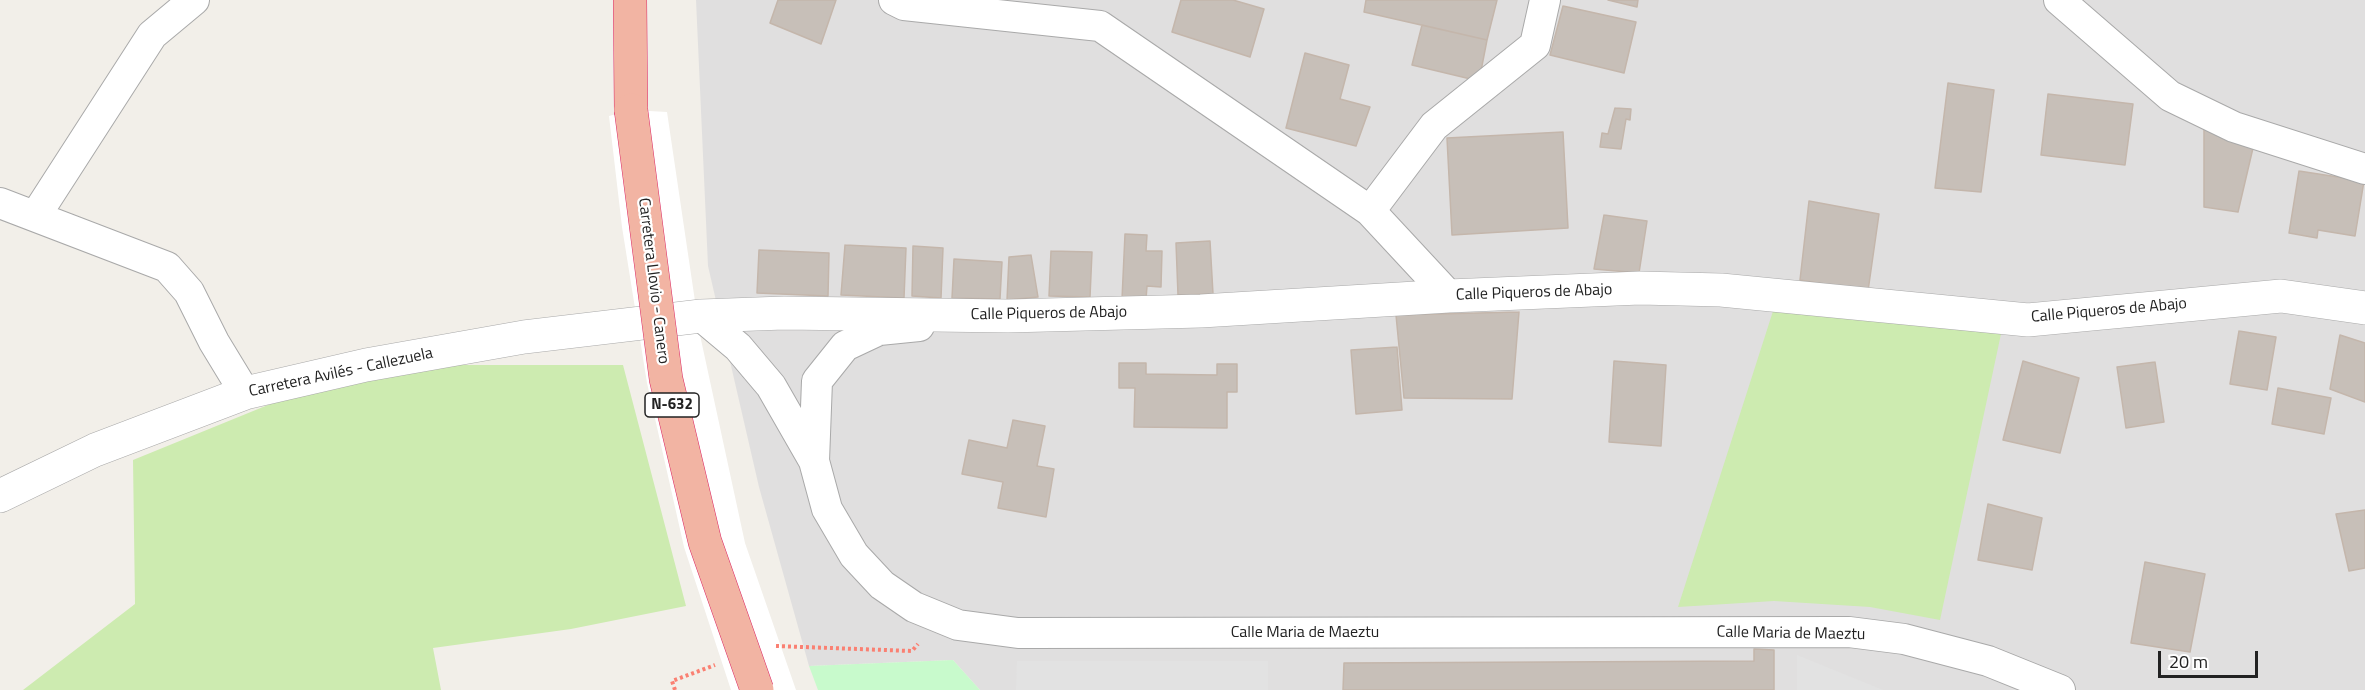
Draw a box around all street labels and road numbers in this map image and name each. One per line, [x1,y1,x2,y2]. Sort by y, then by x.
street label: Carretera Llovio - Canero [633,197,673,365]
street label: Calle Piqueros de Abajo [1455,281,1613,305]
street label: Calle Piqueros de Abajo [2030,295,2188,327]
street label: Calle Piqueros de Abajo [971,303,1127,325]
street label: Carretera Avilés - Callezuela [247,344,435,402]
road number: N-632 [645,393,699,417]
street label: Calle Maria de Maeztu [1231,623,1379,643]
street label: Calle Maria de Maeztu [1716,623,1866,645]

